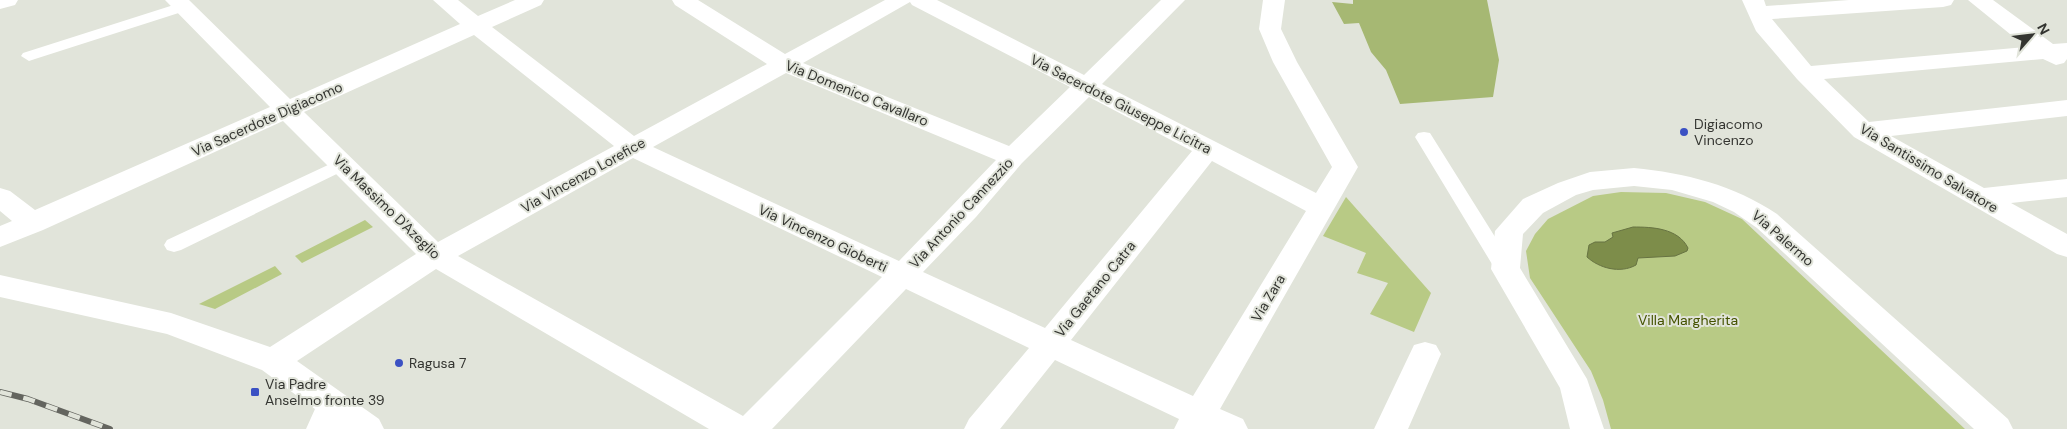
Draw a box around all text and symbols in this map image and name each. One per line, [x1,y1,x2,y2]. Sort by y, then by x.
north arrow [2007,10,2057,60]
text: N [2033,20,2054,38]
street label: Via Sacerdote Giuseppe Licitra [1027,50,1215,158]
street label: Via Domenico Cavallaro [783,56,931,130]
street label: Via Sacerdote Digiacomo [189,78,345,160]
place label: Digiacomo Vincenzo [1694,115,1763,149]
street label: Via Santissimo Salvatore [1856,120,2002,217]
marker: Digiacomo Vincenzo [1678,126,1690,138]
street label: Via Vincenzo Lorefice [518,133,648,217]
street label: Via Massimo D'Azeglio [329,151,445,263]
street label: Via Antonio Cannezzio [905,154,1017,272]
street label: Via Vincenzo Gioberti [756,200,890,276]
street label: Via Palermo [1748,206,1818,270]
street label: Via Gaetano Catra [1051,237,1139,341]
street label: Via Zara [1247,271,1289,325]
park label: Villa Margherita [1638,311,1738,329]
place label: Ragusa 7 [409,354,466,372]
marker: Ragusa 7 [393,357,405,369]
place label: Via Padre Anselmo fronte 39 [265,375,385,409]
marker: Via Padre Anselmo fronte 39 [249,386,261,398]

